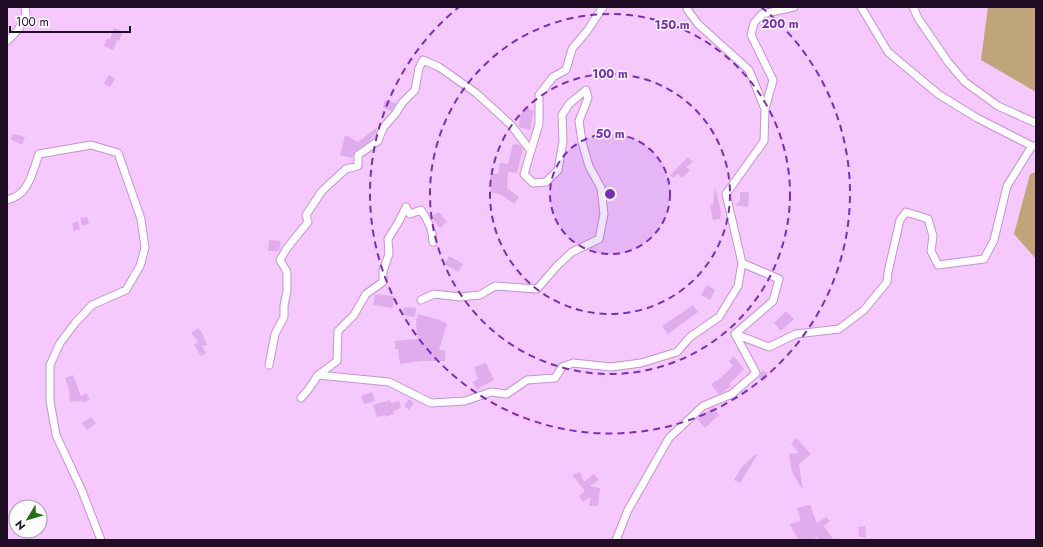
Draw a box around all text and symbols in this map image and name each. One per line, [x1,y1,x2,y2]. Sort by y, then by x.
scale bar [10,8,130,34]
text: 100 m [16,13,49,31]
text: 200 m [761,15,799,33]
text: 150 m [654,16,690,34]
text: 100 m [592,65,628,83]
text: 50 m [595,125,625,143]
centre of rings [603,187,617,201]
north arrow [8,499,48,539]
text: N [11,517,29,534]

